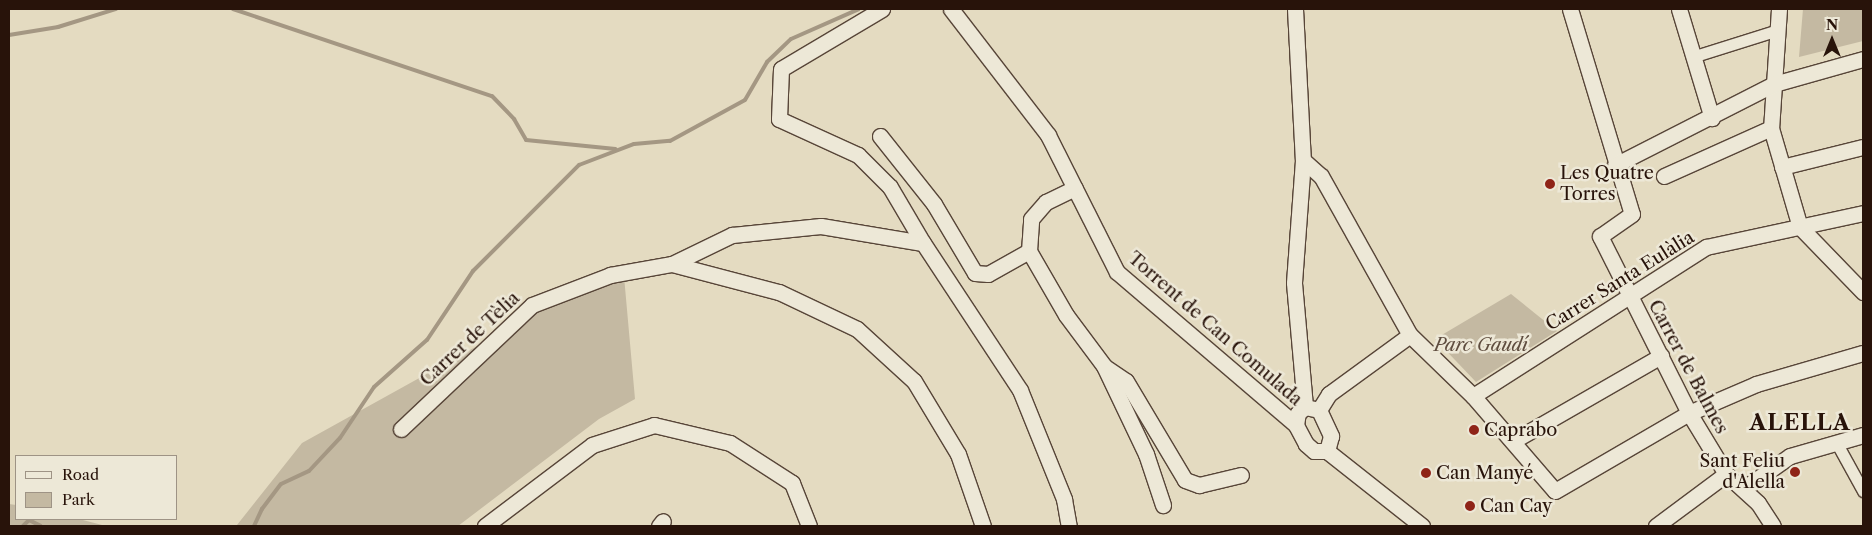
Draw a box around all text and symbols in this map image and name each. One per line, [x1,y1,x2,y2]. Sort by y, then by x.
north arrow [1807,15,1857,65]
text: N [1826,16,1838,34]
place label: Les Quatre Torres [1560,163,1654,205]
marker: Les Quatre Torres [1544,178,1556,190]
street label: Carrer Santa Eulàlia [1542,226,1698,336]
street label: Torrent de Can Comulada [1124,248,1306,410]
street label: Carrer de Tèlia [416,287,524,391]
street label: Carrer de Balmes [1644,296,1732,438]
park label: Parc Gaudí [1434,334,1528,356]
district label: ALELLA [1748,410,1852,436]
place label: Caprabo [1484,419,1557,441]
marker: Caprabo [1468,424,1480,436]
place label: Sant Feliu d'Alella [1699,451,1785,494]
legend [15,455,178,520]
place label: Can Manyé [1436,462,1533,484]
text: Road [62,465,99,484]
marker: Sant Feliu d'Alella [1789,466,1801,478]
marker: Can Manyé [1420,467,1432,479]
text: Park [62,490,95,509]
place label: Can Cay [1480,495,1552,517]
marker: Can Cay [1464,500,1476,512]

